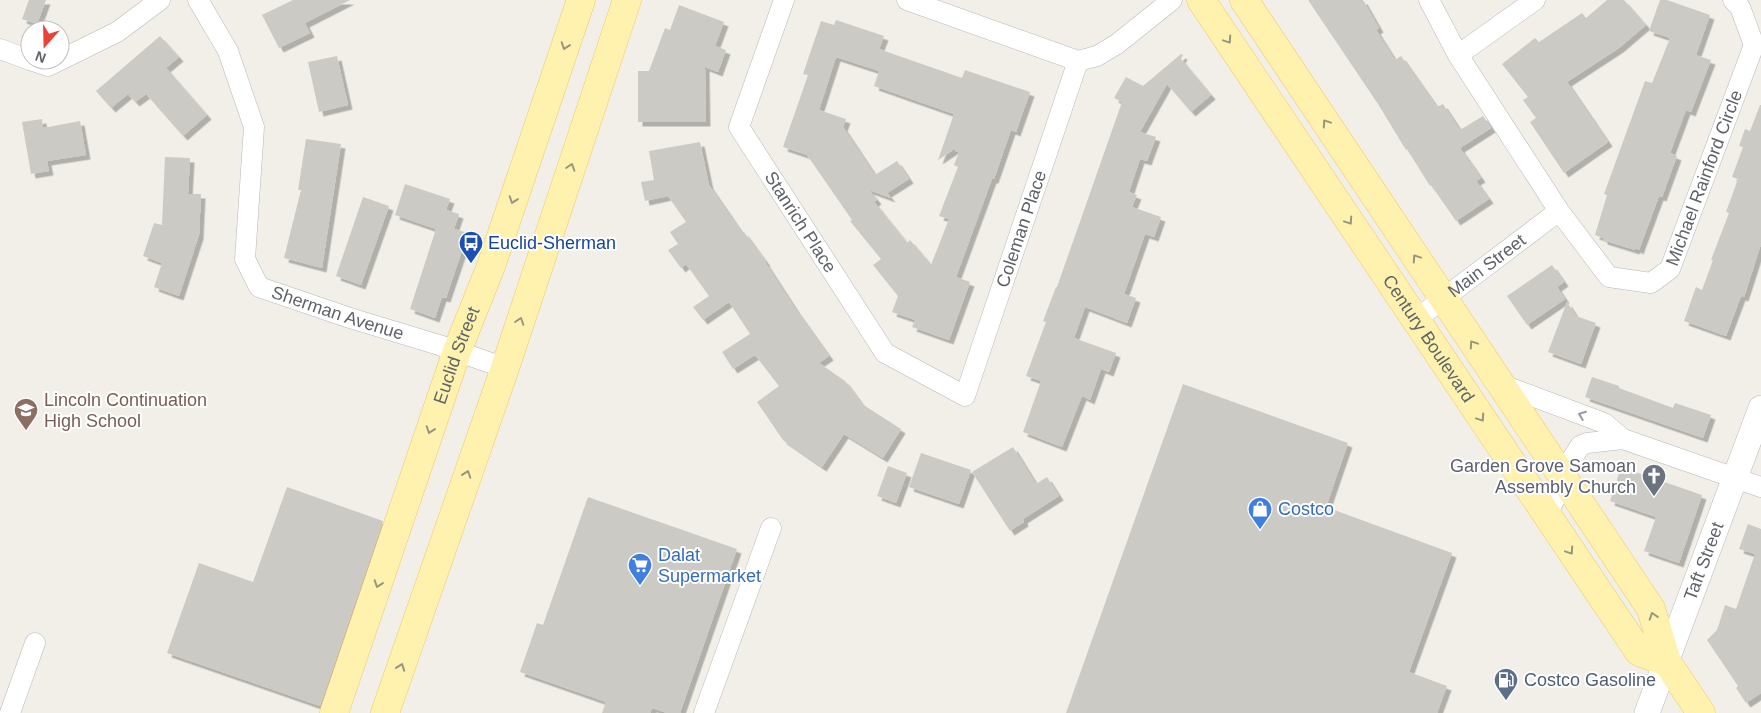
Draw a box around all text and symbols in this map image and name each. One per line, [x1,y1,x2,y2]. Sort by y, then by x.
north arrow [20,20,70,70]
one-way arrow [1222,35,1231,44]
one-way arrow [561,41,571,50]
text: N [33,48,48,66]
street label: Michael Rainford Circle [1662,87,1746,269]
one-way arrow [1322,119,1332,128]
one-way arrow [566,164,576,172]
street label: Stanrich Place [761,168,840,276]
street label: Coleman Place [992,168,1050,290]
one-way arrow [509,195,519,204]
one-way arrow [1343,216,1352,225]
bus stop icon: Euclid-Sherman [458,230,484,264]
street label: Main Street [1444,230,1530,301]
place label: Euclid-Sherman [488,233,616,253]
one-way arrow [1413,254,1422,264]
street label: Century Boulevard [1379,271,1478,406]
street label: Sherman Avenue [269,282,406,344]
street label: Euclid Street [430,304,484,407]
one-way arrow [514,318,524,326]
one-way arrow [1470,340,1479,349]
place label: Lincoln Continuation High School [44,390,207,431]
school or university icon: Lincoln Continuation High School [13,397,39,431]
one-way arrow [1578,411,1587,421]
one-way arrow [1475,413,1484,422]
one-way arrow [426,426,436,434]
place label: Garden Grove Samoan Assembly Church [1450,456,1636,497]
church icon: Garden Grove Samoan Assembly Church [1641,463,1667,497]
one-way arrow [461,471,471,479]
shop icon: Costco [1247,496,1273,530]
place label: Costco [1278,499,1334,519]
street label: Taft Street [1680,519,1727,603]
place label: Dalat Supermarket [658,545,761,586]
one-way arrow [1564,545,1573,555]
supermarket icon: Dalat Supermarket [627,552,653,586]
one-way arrow [374,580,384,588]
one-way arrow [1648,612,1658,620]
one-way arrow [395,663,405,672]
fuel station icon: Costco Gasoline [1493,667,1519,701]
place label: Costco Gasoline [1524,670,1656,690]

